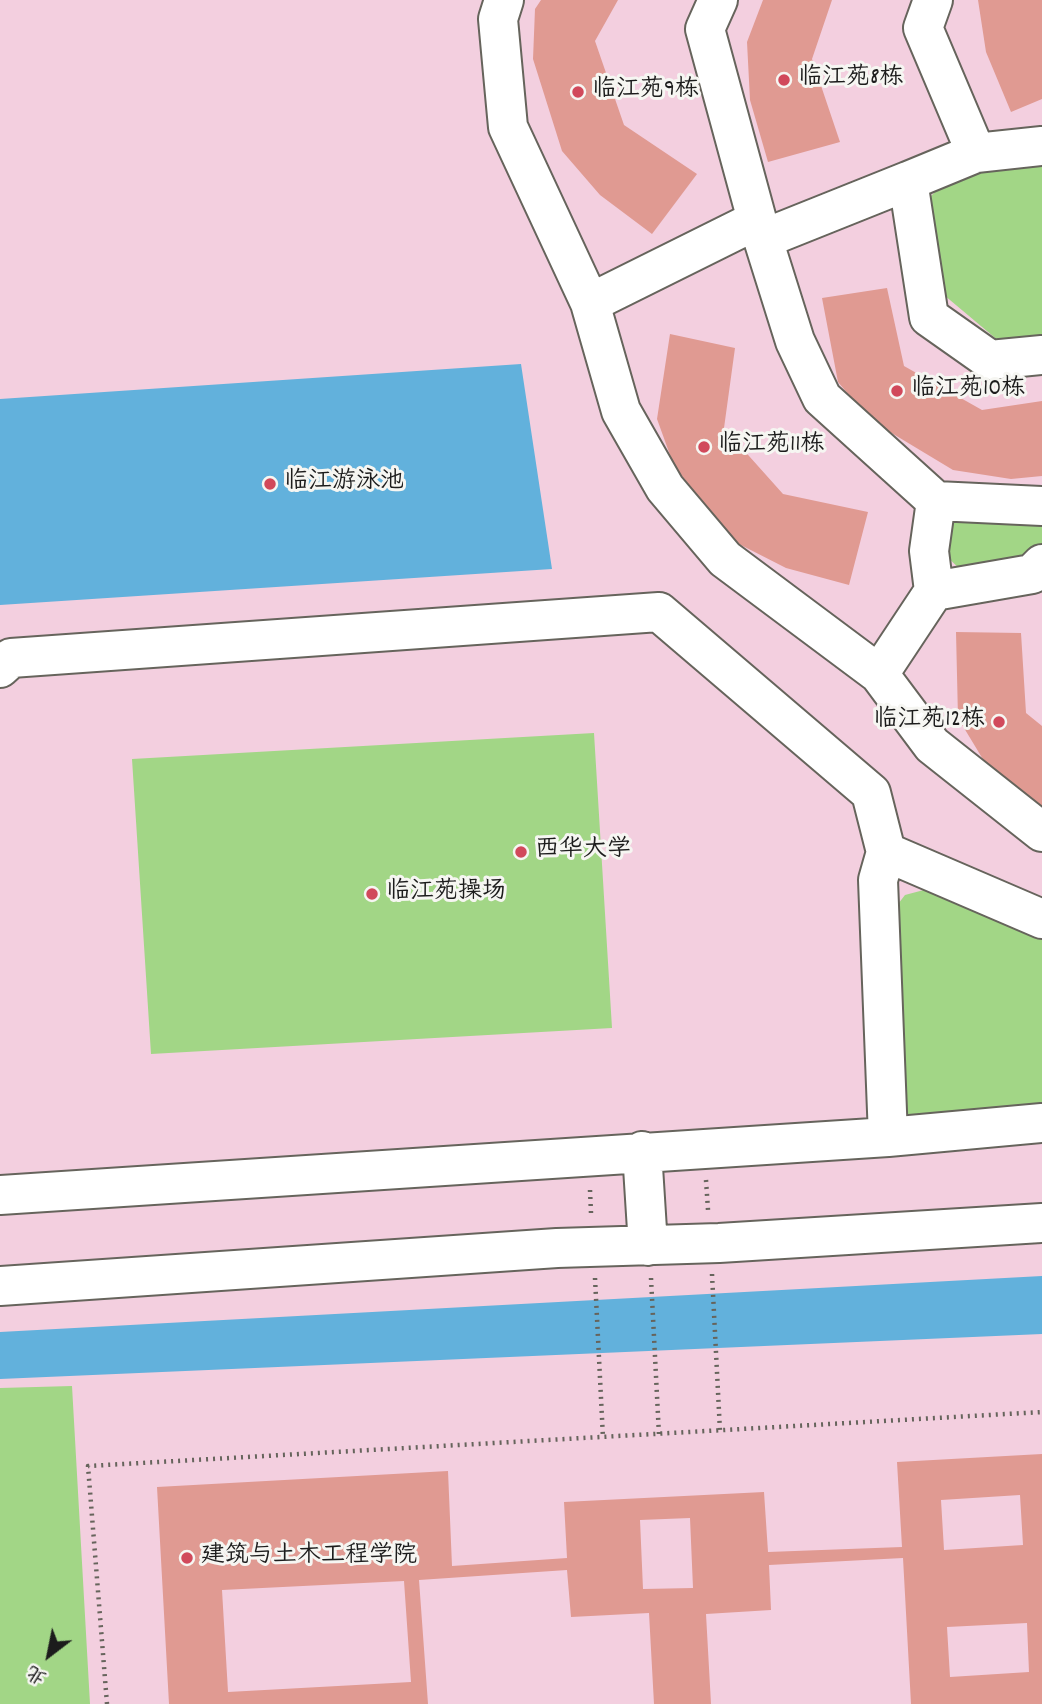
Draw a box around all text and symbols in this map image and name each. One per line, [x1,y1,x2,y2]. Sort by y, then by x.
place label: 临江苑8栋 [798,66,904,94]
marker: 临江苑8栋 [776,72,792,88]
place label: 临江苑9栋 [592,78,699,106]
marker: 临江苑9栋 [570,84,586,100]
place label: 临江苑10栋 [911,377,1025,405]
marker: 临江苑10栋 [889,383,905,399]
place label: 临江苑11栋 [718,433,825,461]
marker: 临江苑11栋 [696,439,712,455]
place label: 临江游泳池 [284,470,404,498]
marker: 临江游泳池 [262,476,278,492]
place label: 临江苑12栋 [873,708,985,736]
marker: 临江苑12栋 [991,714,1007,730]
place label: 西华大学 [535,838,631,866]
marker: 西华大学 [513,844,529,860]
place label: 临江苑操场 [386,880,506,908]
marker: 临江苑操场 [364,886,380,902]
place label: 建筑与土木工程学院 [201,1544,417,1572]
marker: 建筑与土木工程学院 [179,1550,195,1566]
north arrow [14,1620,84,1690]
text: 北 [22,1657,53,1690]

